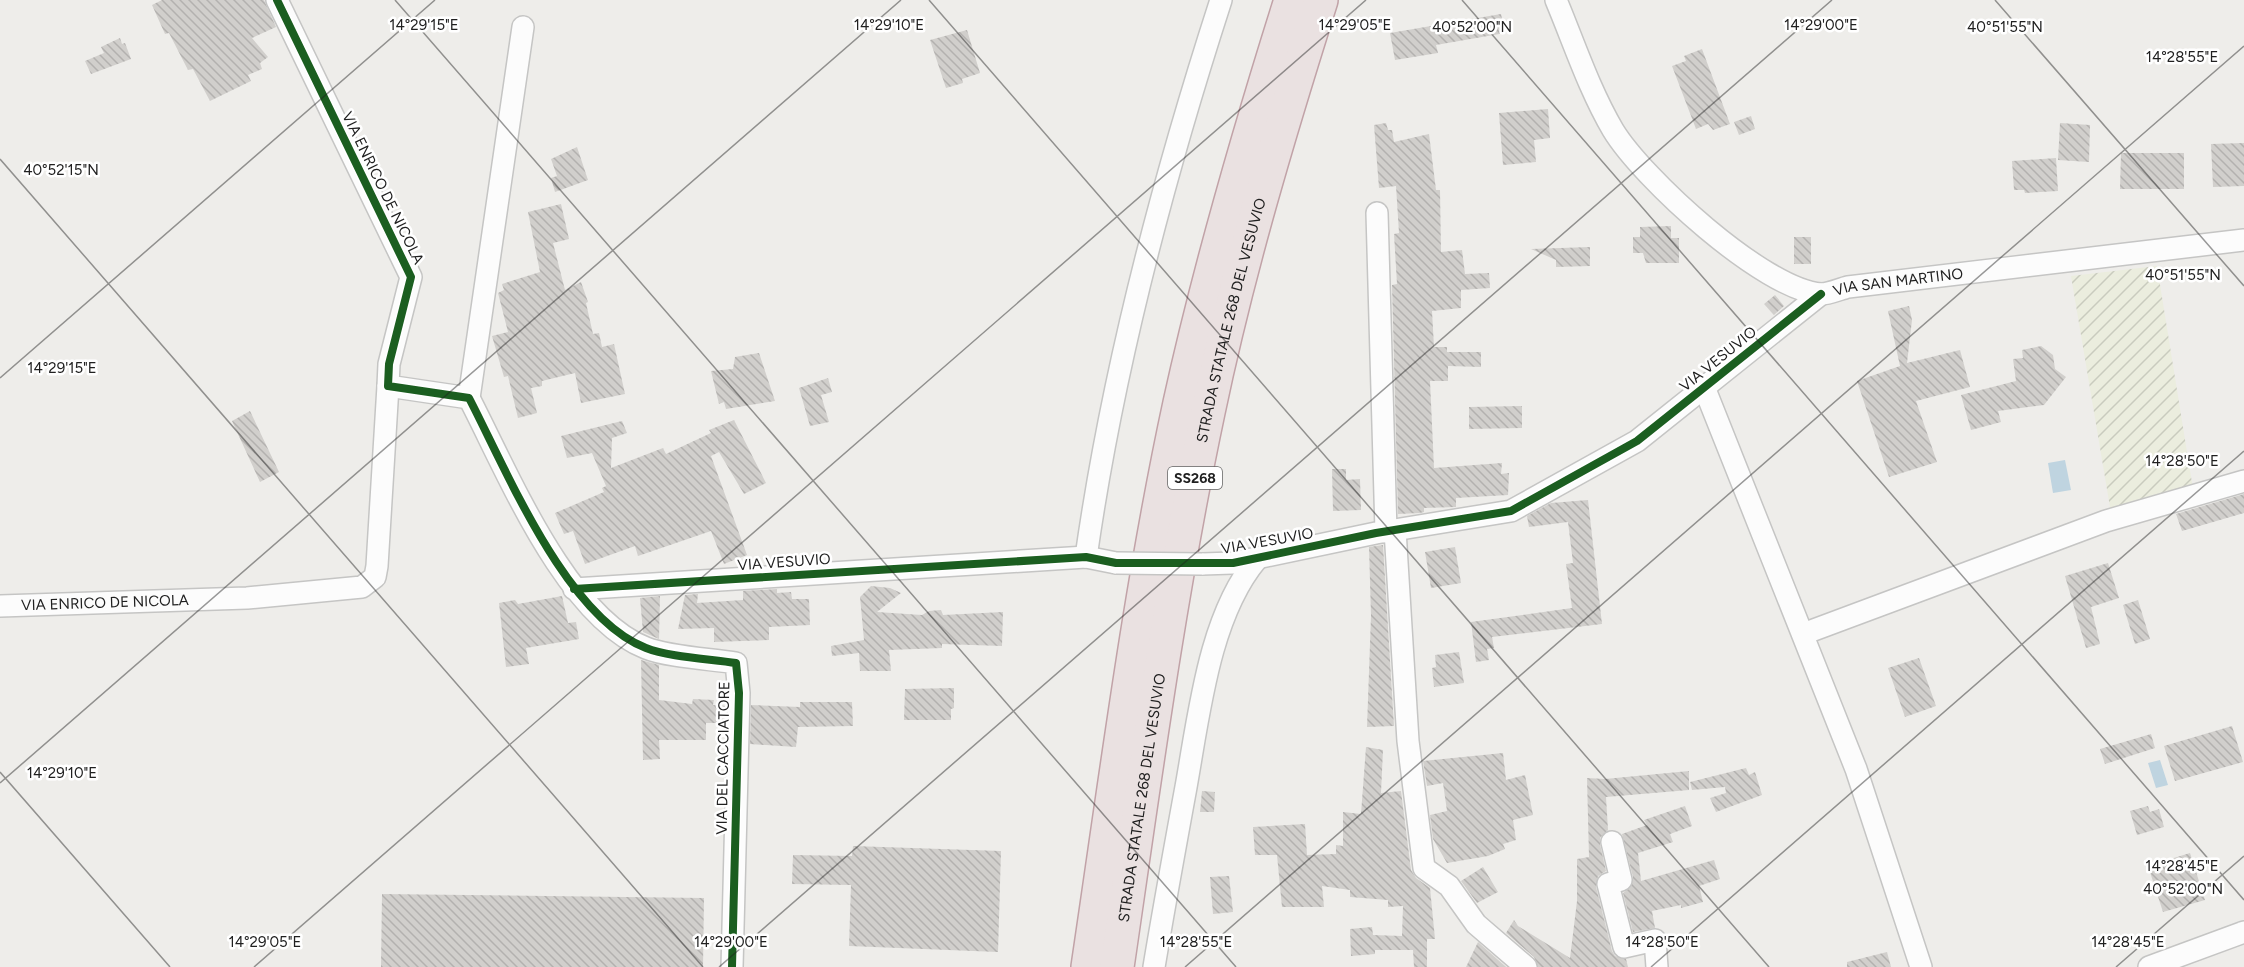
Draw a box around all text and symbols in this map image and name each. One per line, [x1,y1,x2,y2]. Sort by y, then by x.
text: 14°29'15"E [389,16,459,34]
text: 14°29'10"E [854,16,924,34]
text: 14°29'05"E [1319,16,1391,34]
text: 14°29'00"E [1784,16,1858,34]
text: 40°52'00"N [1432,18,1512,36]
text: 40°51'55"N [1967,18,2043,36]
text: 14°28'55"E [2146,48,2218,66]
street label: VIA ENRICO DE NICOLA [338,109,428,267]
text: 40°52'15"N [23,161,99,179]
street label: STRADA STATALE 268 DEL VESUVIO [1193,196,1270,444]
street label: VIA SAN MARTINO [1831,264,1964,300]
text: 40°51'55"N [2145,266,2221,284]
street label: VIA VESUVIO [1676,323,1760,395]
text: 14°29'15"E [27,359,97,377]
text: 14°28'50"E [2145,452,2219,470]
road number: SS268 [1168,467,1222,489]
street label: VIA VESUVIO [1219,524,1315,558]
street label: VIA VESUVIO [737,550,831,574]
street label: VIA ENRICO DE NICOLA [21,591,189,614]
street label: STRADA STATALE 268 DEL VESUVIO [1115,672,1169,923]
street label: VIA DEL CACCIATORE [713,681,733,835]
text: 14°29'10"E [27,764,97,782]
text: 14°28'45"E [2145,857,2219,875]
text: 40°52'00"N [2143,880,2223,898]
text: 14°29'05"E [229,933,301,951]
text: 14°29'00"E [694,933,768,951]
text: 14°28'55"E [1160,933,1232,951]
text: 14°28'50"E [1625,933,1699,951]
text: 14°28'45"E [2091,933,2165,951]

